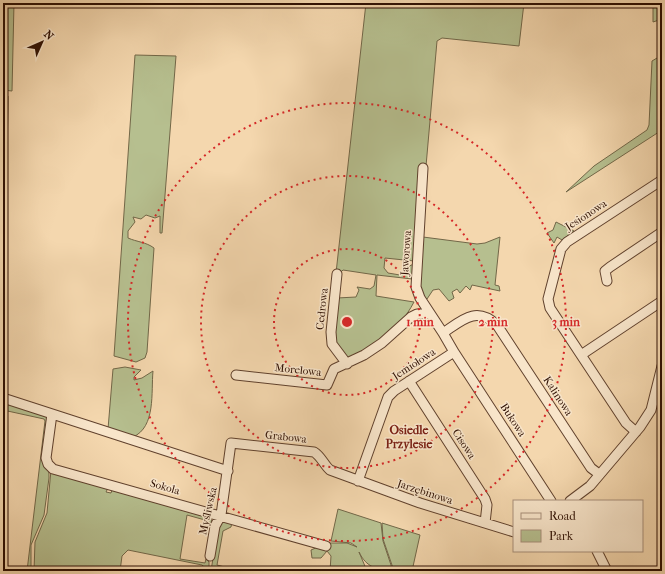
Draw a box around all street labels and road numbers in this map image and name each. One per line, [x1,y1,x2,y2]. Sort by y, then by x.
street label: Jesionowa [562,196,610,234]
street label: Jaworowa [398,229,414,277]
street label: Cedrowa [313,287,331,331]
street label: Jemiołowa [389,345,439,383]
street label: Morelowa [274,361,323,379]
street label: Kalinowa [540,374,576,419]
street label: Bukowa [497,401,529,440]
street label: Cisowa [450,427,479,462]
street label: Grabowa [265,428,308,446]
street label: Sokola [149,477,182,498]
street label: Jarzębinowa [395,477,455,507]
street label: Myśliwska [196,485,220,536]

